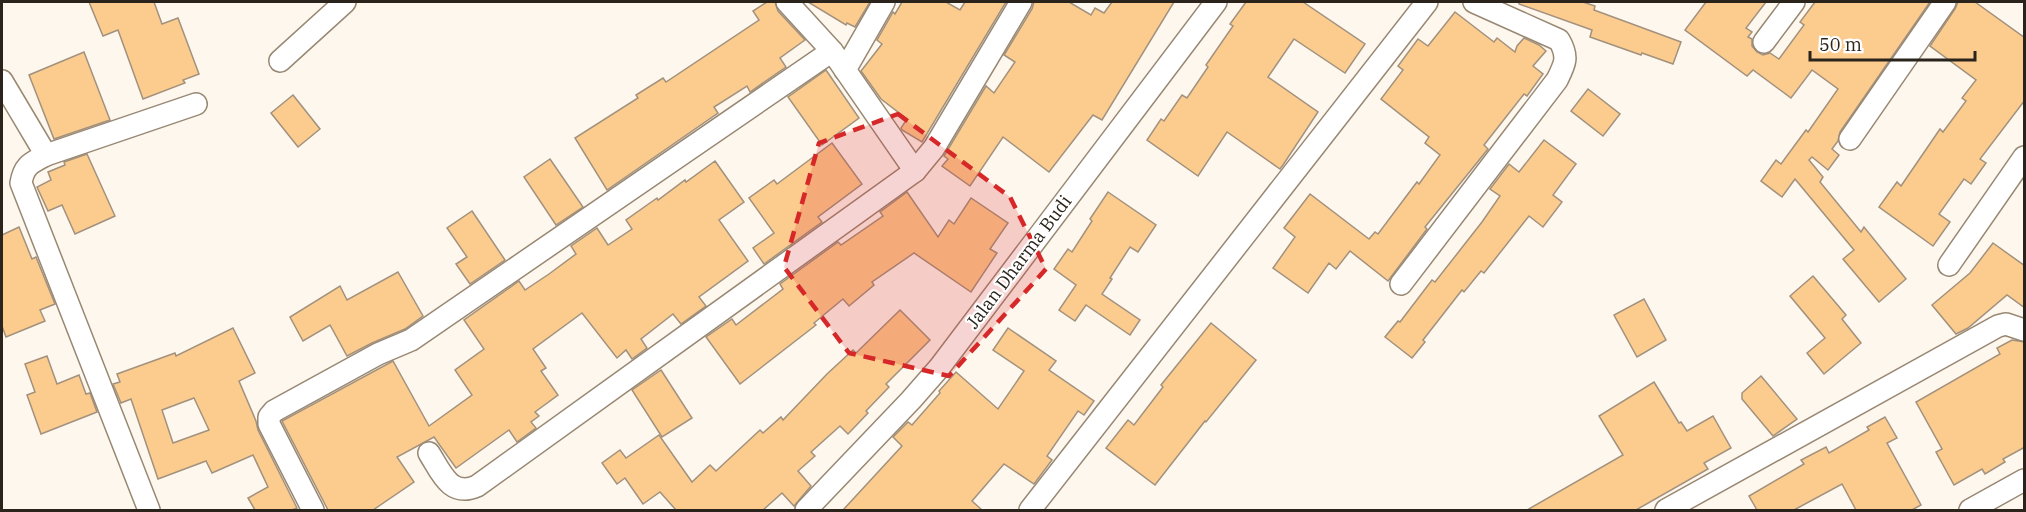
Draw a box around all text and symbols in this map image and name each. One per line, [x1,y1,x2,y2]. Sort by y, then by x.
scale bar [1810,24,1975,62]
text: 50 m [1819,33,1862,56]
street label: Jalan Dharma Budi [961,190,1077,333]

